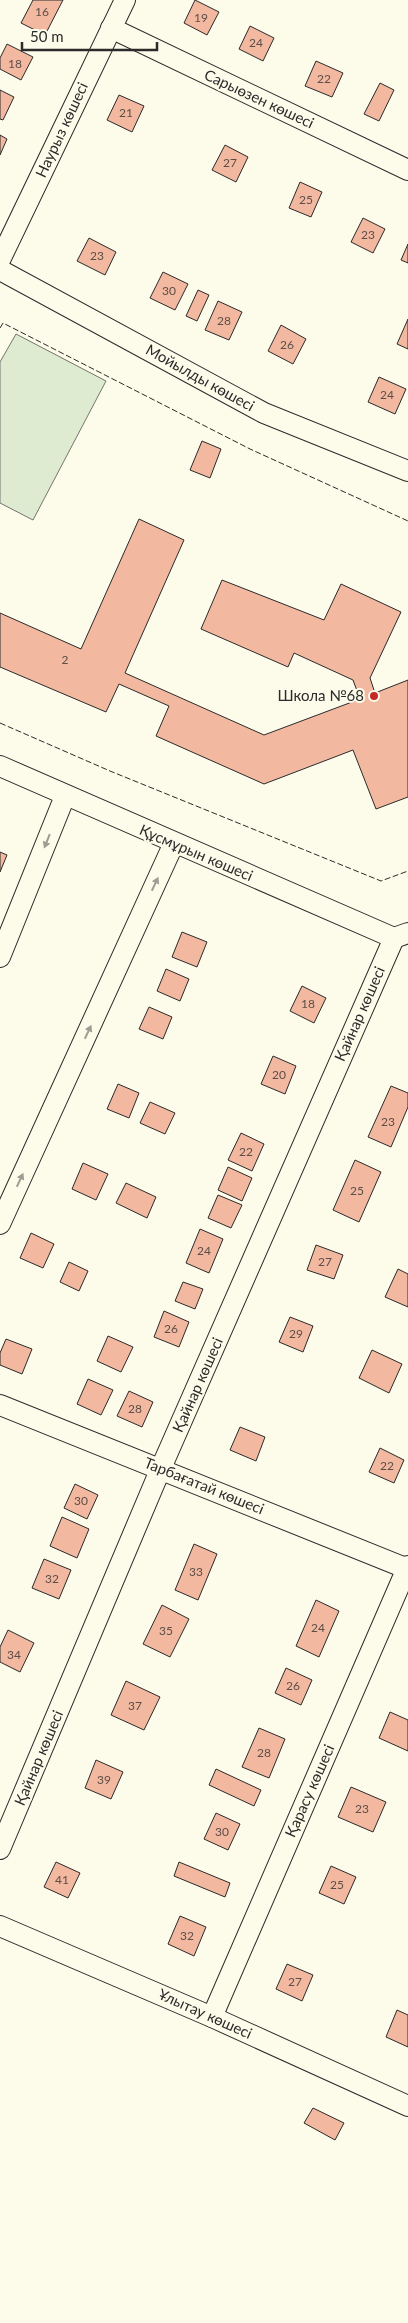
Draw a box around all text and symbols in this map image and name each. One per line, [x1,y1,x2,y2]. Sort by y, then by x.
house number: 16 [35,4,49,19]
house number: 19 [194,10,208,25]
scale bar [22,20,158,52]
text: 50 m [30,27,64,45]
house number: 24 [249,35,263,50]
house number: 18 [8,56,22,71]
street label: Сарыөзен көшесі [202,65,317,131]
house number: 22 [317,71,331,86]
street label: Наурыз көшесі [31,79,91,180]
house number: 21 [119,105,133,120]
house number: 27 [223,155,237,170]
house number: 25 [299,192,313,207]
house number: 23 [361,227,375,242]
house number: 23 [90,248,104,263]
house number: 30 [162,283,176,298]
house number: 28 [217,313,231,328]
house number: 26 [280,337,294,352]
street label: Мойылды көшесі [143,340,258,414]
house number: 24 [380,387,394,402]
house number: 2 [62,652,69,667]
place label: Школа №68 [277,686,364,704]
marker: Школа №68 [368,690,380,702]
street label: Құсмұрын көшесі [137,820,256,884]
one-way arrow [43,834,51,849]
one-way arrow [152,877,160,891]
street label: Қайнар көшесі [330,963,388,1064]
house number: 18 [301,996,315,1011]
one-way arrow [84,1025,92,1039]
house number: 20 [272,1067,286,1082]
house number: 23 [381,1114,395,1129]
house number: 22 [239,1144,253,1159]
one-way arrow [17,1173,25,1187]
house number: 25 [350,1183,364,1198]
house number: 24 [197,1243,211,1258]
house number: 27 [318,1254,332,1269]
house number: 26 [164,1321,178,1336]
house number: 29 [289,1326,303,1341]
street label: Қайнар көшесі [168,1334,226,1435]
house number: 28 [128,1401,142,1416]
street label: Тарбағатай көшесі [142,1453,267,1517]
house number: 22 [380,1458,394,1473]
house number: 30 [74,1493,88,1508]
house number: 33 [189,1564,203,1579]
house number: 32 [45,1571,59,1586]
house number: 24 [311,1620,325,1635]
house number: 35 [159,1623,173,1638]
house number: 34 [7,1647,21,1662]
house number: 26 [286,1678,300,1693]
house number: 37 [128,1698,142,1713]
street label: Қайнар көшесі [10,1707,66,1808]
street label: Қарасу көшесі [281,1741,338,1840]
house number: 28 [257,1745,271,1760]
house number: 39 [97,1772,111,1787]
house number: 23 [355,1801,369,1816]
house number: 30 [215,1824,229,1839]
house number: 41 [55,1872,69,1887]
house number: 25 [330,1877,344,1892]
house number: 32 [180,1928,194,1943]
house number: 27 [288,1974,302,1989]
street label: Ұлытау көшесі [156,1984,255,2042]

